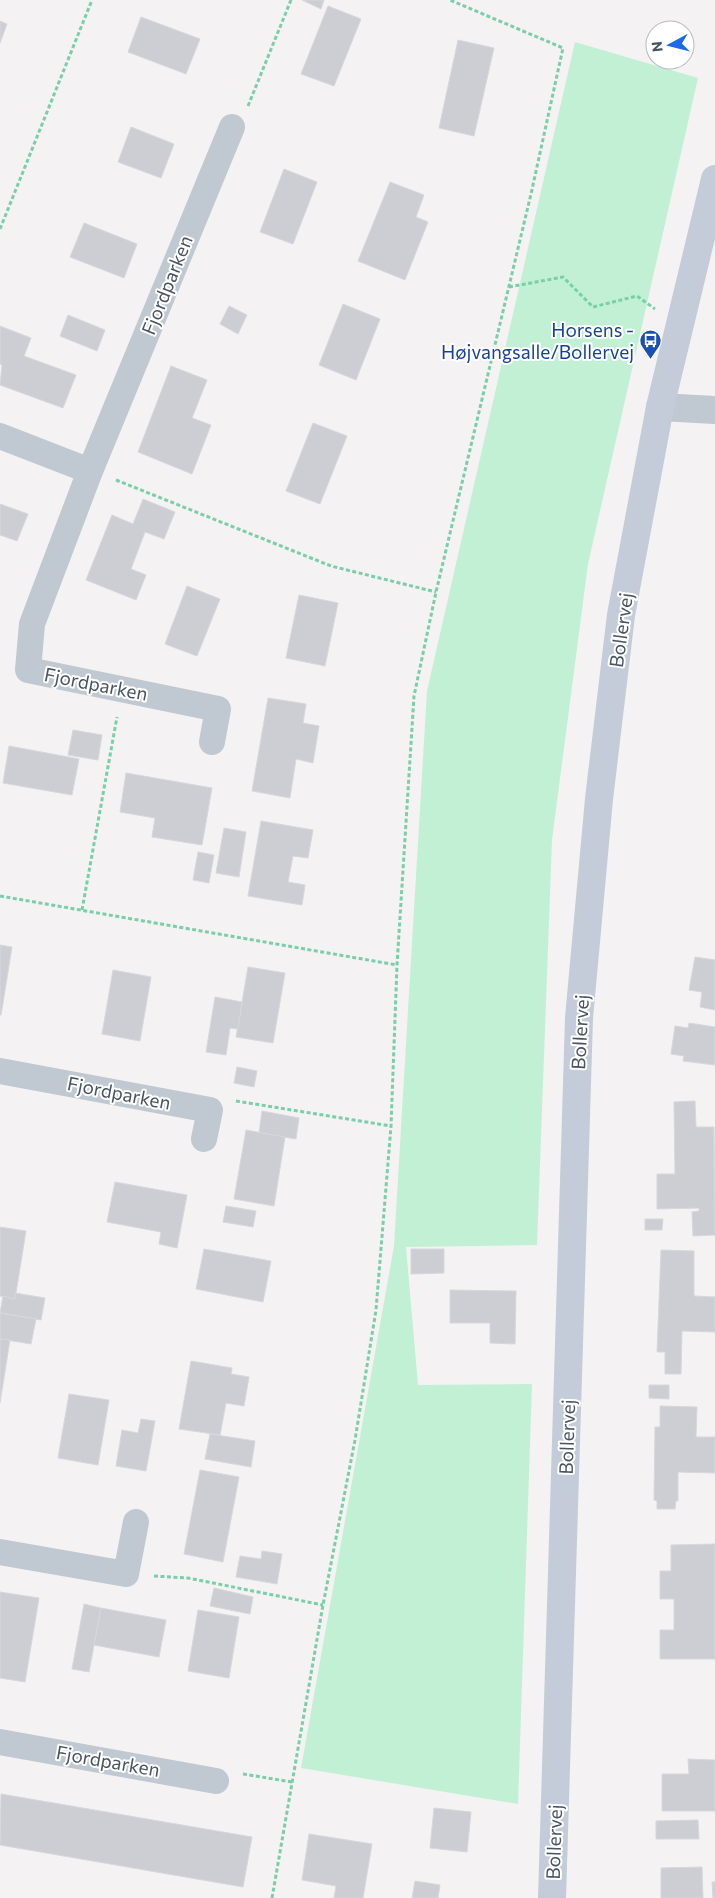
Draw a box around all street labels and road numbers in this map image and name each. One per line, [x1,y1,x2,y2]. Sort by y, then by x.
street label: Fjordparken [136,232,197,338]
street label: Bollervej [604,591,637,669]
street label: Fjordparken [42,662,150,705]
street label: Bollervej [566,994,593,1070]
street label: Fjordparken [65,1071,173,1114]
street label: Bollervej [554,1399,579,1475]
street label: Fjordparken [54,1740,162,1781]
street label: Bollervej [541,1804,566,1880]

